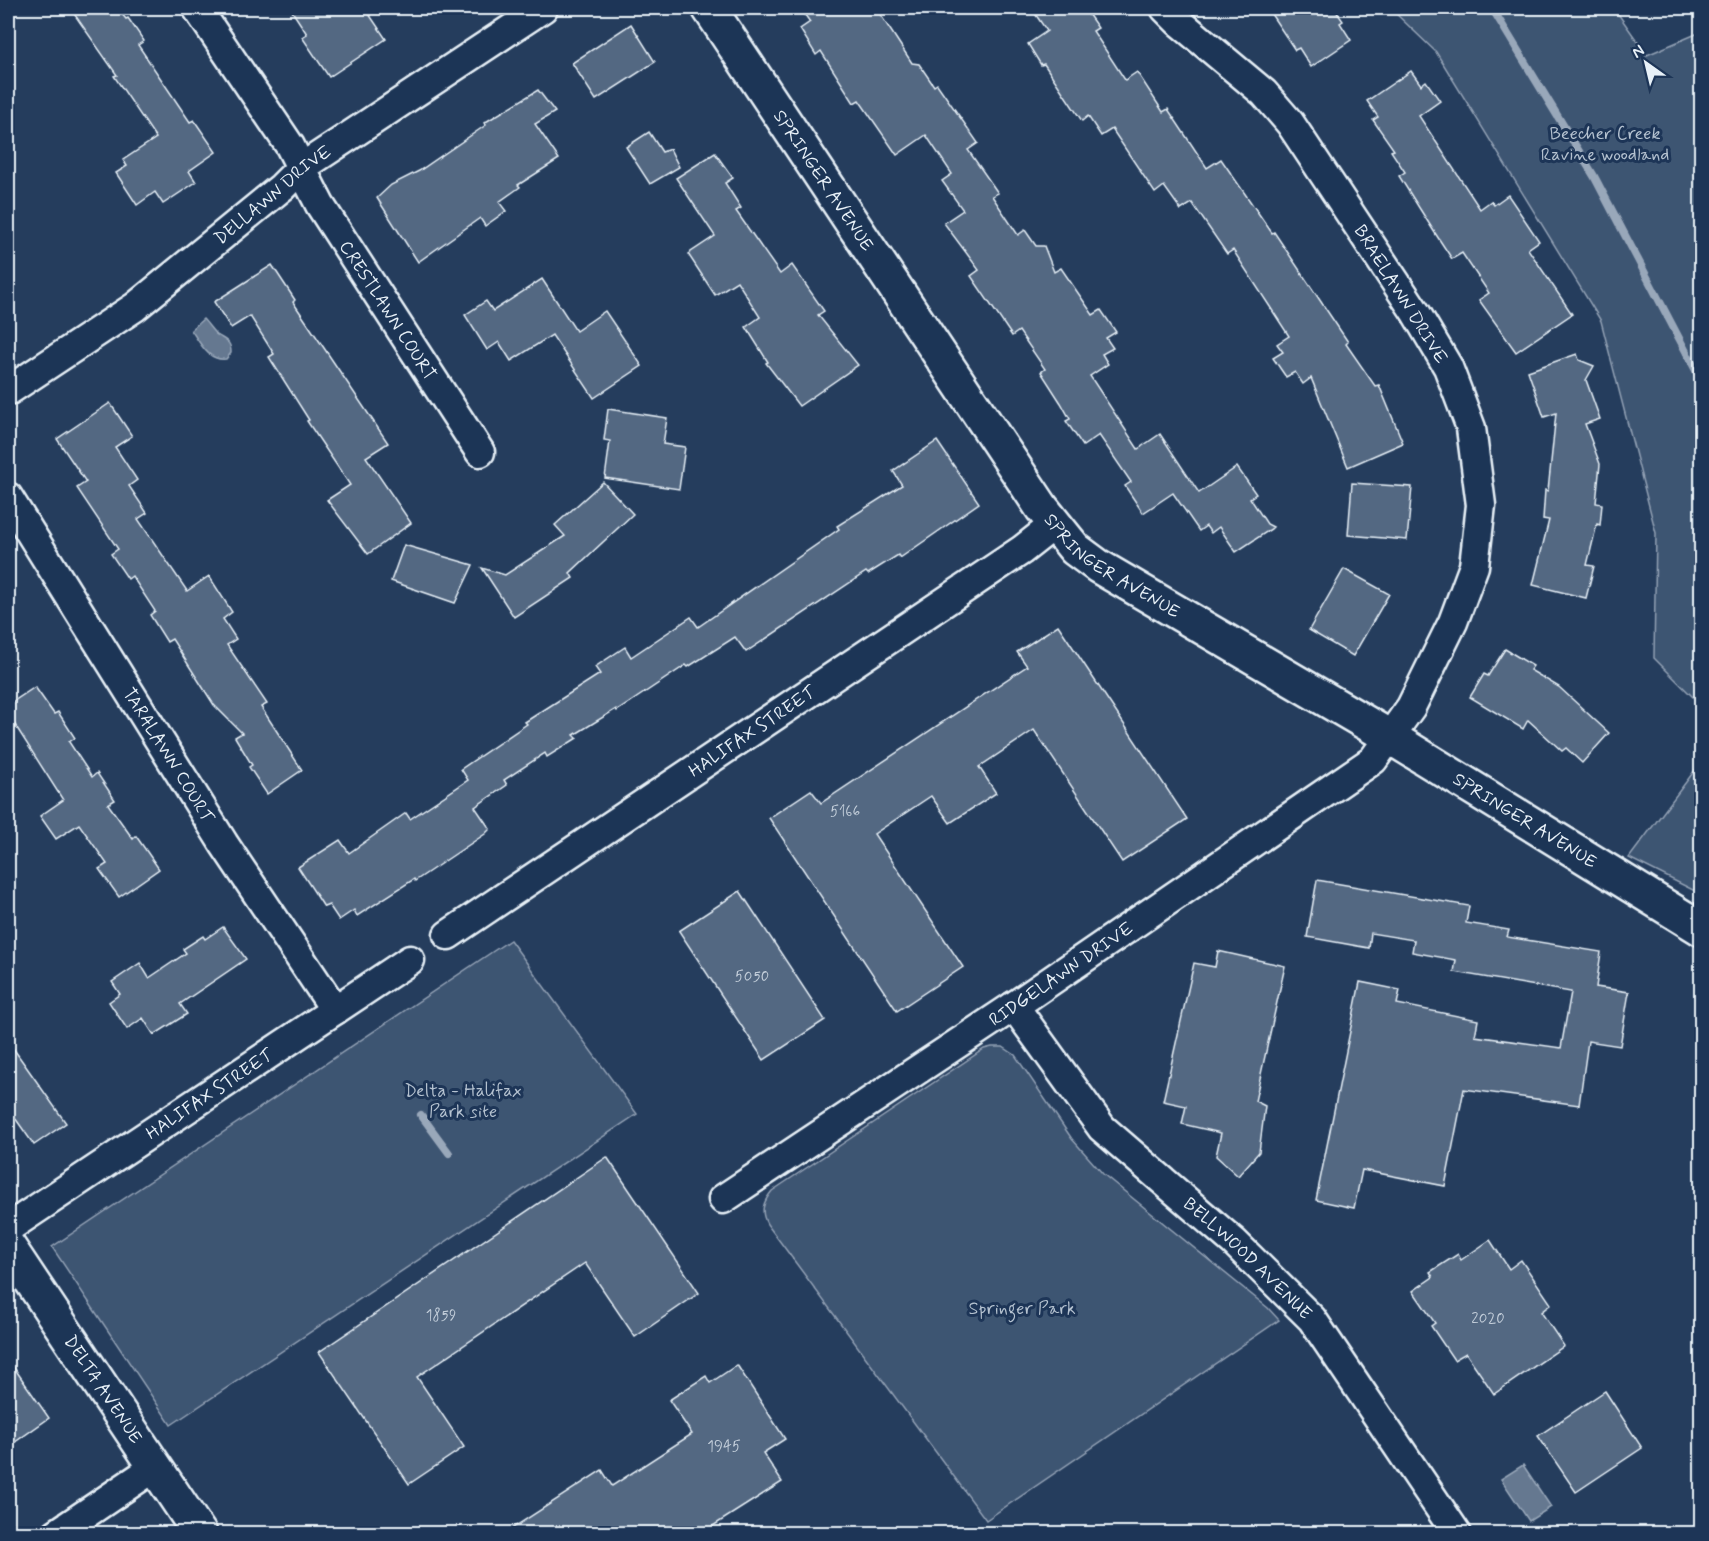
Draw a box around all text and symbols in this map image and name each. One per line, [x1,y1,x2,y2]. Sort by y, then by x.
north arrow [1616,33,1676,93]
text: N [1628,40,1649,63]
street label: SPRINGER AVENUE [767,106,879,256]
park label: Beecher Creek Ravine woodland [1541,122,1669,167]
street label: DELLAWN DRIVE [209,140,337,251]
street label: BRAELAWN DRIVE [1348,221,1453,369]
street label: CRESTLAWN COURT [333,236,442,385]
street label: SPRINGER AVENUE [1038,509,1184,624]
street label: HALIFAX STREET [684,680,821,783]
street label: TARALAWN COURT [117,683,219,828]
street label: SPRINGER AVENUE [1448,768,1601,874]
house number: 5166 [830,802,860,822]
street label: RIDGELAWN DRIVE [985,917,1138,1032]
house number: 5050 [735,967,769,987]
street label: HALIFAX STREET [142,1043,279,1146]
park label: Delta - Halifax Park site [404,1079,522,1124]
street label: BELLWOOD AVENUE [1178,1192,1317,1325]
park label: Springer Park [968,1297,1076,1323]
house number: 1859 [426,1306,456,1326]
house number: 2020 [1471,1309,1505,1329]
street label: DELTA AVENUE [58,1331,147,1449]
house number: 1945 [707,1437,741,1457]

